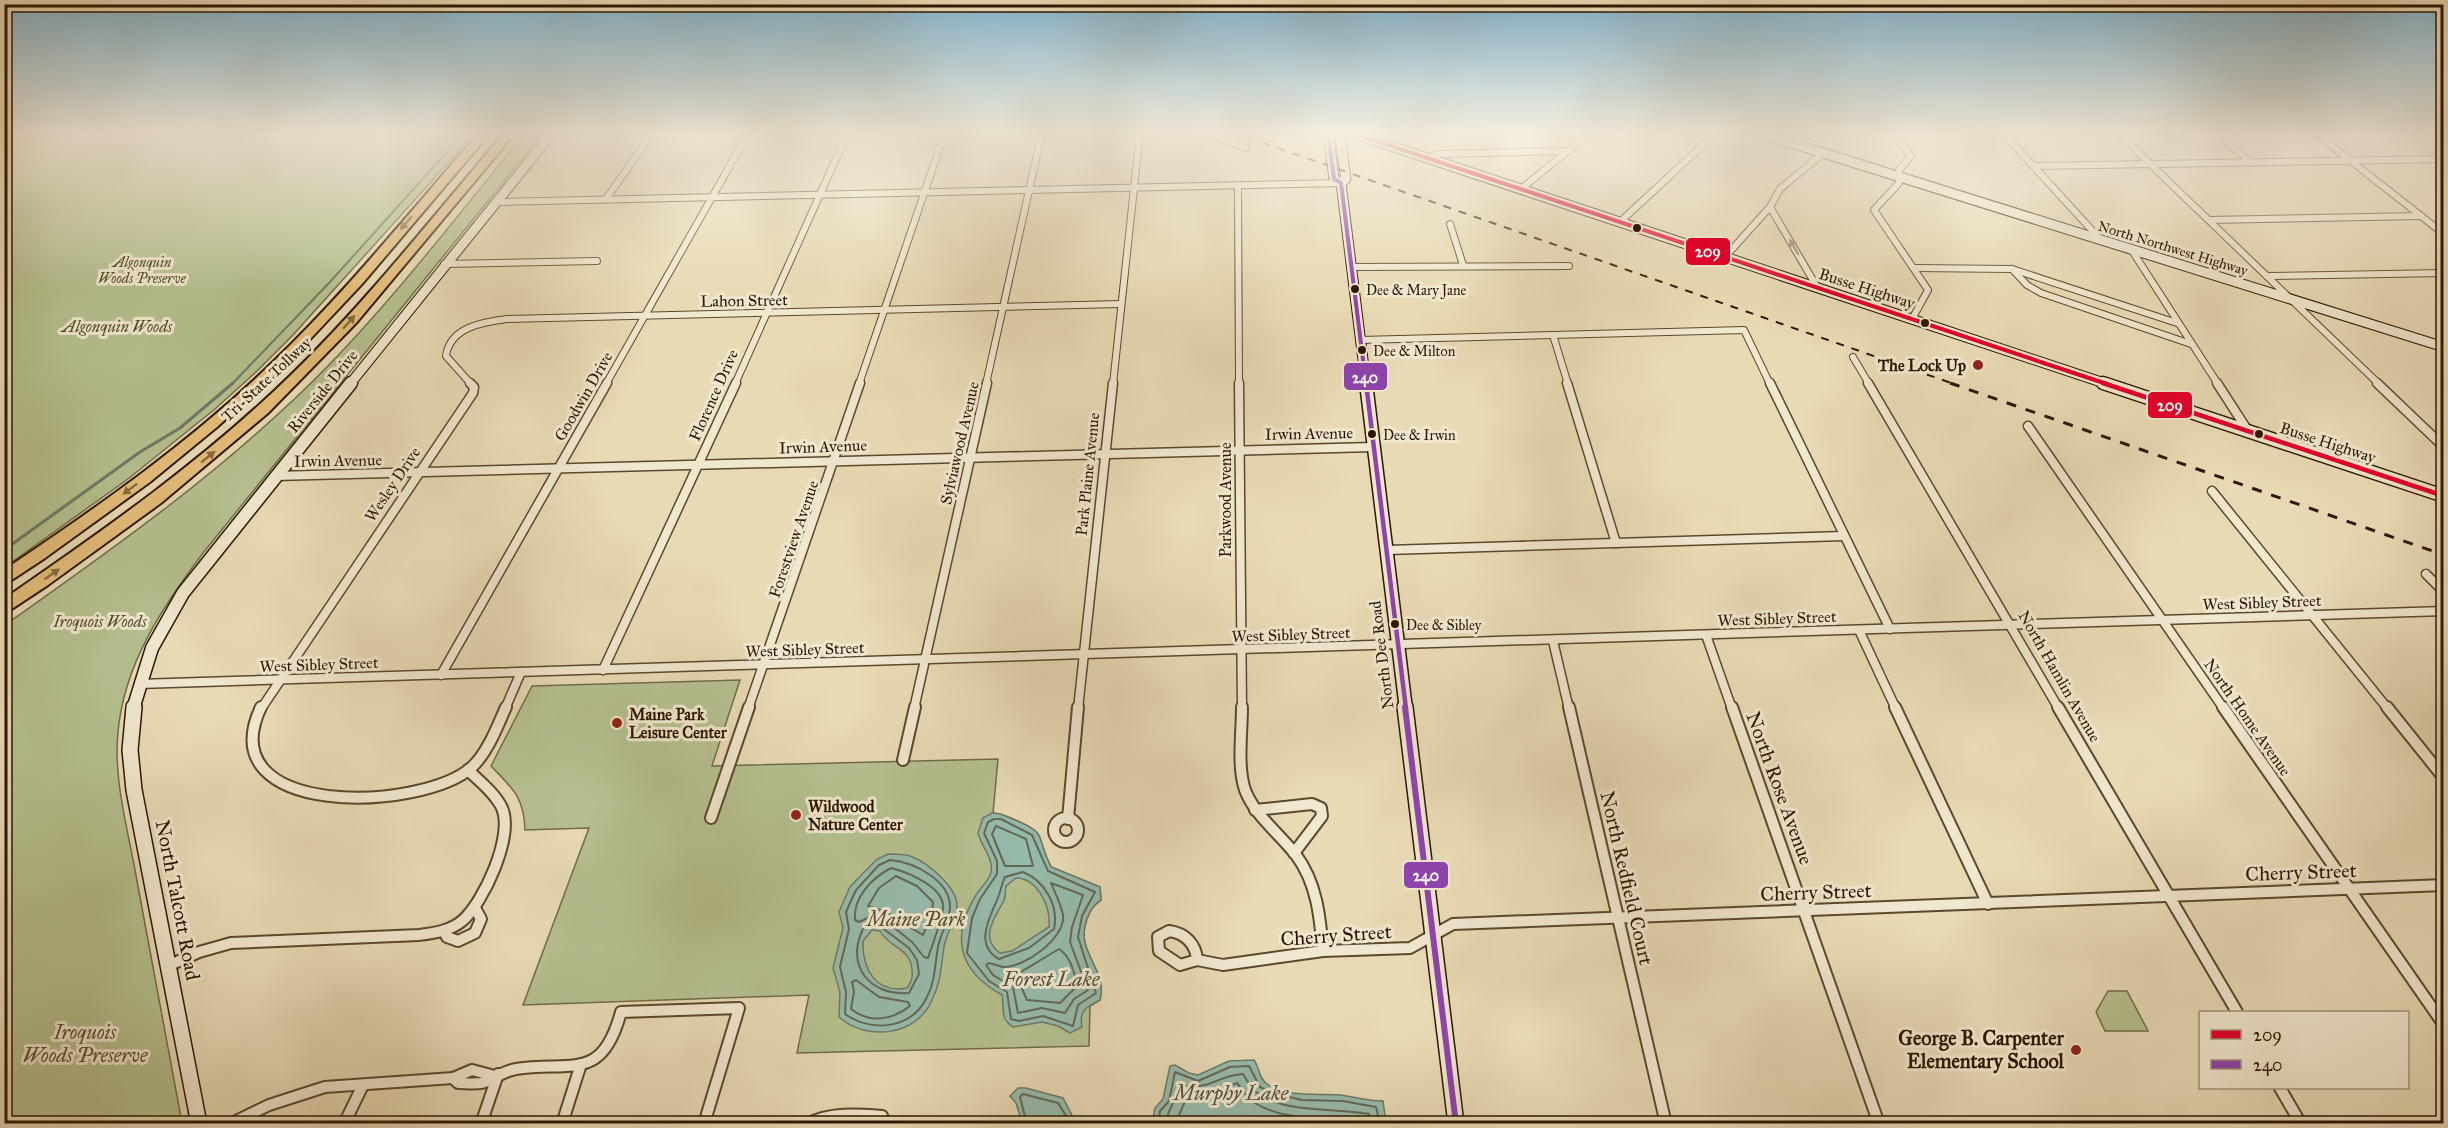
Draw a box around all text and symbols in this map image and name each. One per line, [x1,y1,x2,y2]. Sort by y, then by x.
one-way arrow [400,215,413,230]
street label: North Northwest Highway [2096,218,2250,280]
unlabelled marker [1631,222,1643,234]
line badge: 209 [1685,237,1731,266]
one-way arrow [1789,238,1799,255]
text: 209 [1695,242,1721,262]
park label: Algonquin Woods Preserve [98,254,186,287]
street label: Busse Highway [1816,264,1918,314]
place label: Dee & Mary Jane [1366,282,1467,300]
marker: Dee & Mary Jane [1349,283,1361,295]
street label: Lahon Street [700,290,788,311]
one-way arrow [342,315,355,330]
park label: Algonquin Woods [60,317,173,336]
unlabelled marker [1919,317,1931,329]
street label: Tri-State Tollway [218,333,315,426]
place label: Dee & Milton [1373,343,1456,360]
marker: Dee & Milton [1356,344,1368,356]
street label: Riverside Drive [283,346,362,437]
street label: Florence Drive [685,346,742,444]
street label: Goodwin Drive [550,348,617,444]
place label: The Lock Up [1877,356,1966,376]
marker: The Lock Up [1971,358,1985,372]
line badge: 240 [1343,362,1388,391]
text: 240 [1352,368,1378,388]
street label: Sylviawood Avenue [936,379,983,507]
line badge: 209 [2147,391,2193,419]
text: 209 [2157,396,2183,416]
street label: Park Plaine Avenue [1072,411,1103,537]
street label: Busse Highway [2277,418,2379,468]
street label: Irwin Avenue [1265,423,1353,444]
place label: Dee & Irwin [1383,427,1456,444]
marker: Dee & Irwin [1366,428,1378,440]
unlabelled marker [2253,428,2265,440]
street label: Irwin Avenue [779,435,868,458]
street label: Parkwood Avenue [1216,442,1235,558]
street label: Wesley Drive [361,443,424,525]
one-way arrow [200,450,216,463]
street label: Irwin Avenue [294,450,382,471]
street label: Forestview Avenue [764,478,823,600]
one-way arrow [123,483,139,495]
one-way arrow [44,568,60,580]
street label: West Sibley Street [2202,591,2322,614]
street label: North Dee Road [1365,600,1398,710]
street label: West Sibley Street [1717,607,1837,630]
street label: North Hamlin Avenue [2014,607,2105,746]
park label: Iroquois Woods [52,612,147,631]
place label: Dee & Sibley [1406,617,1482,634]
marker: Dee & Sibley [1389,618,1401,630]
street label: West Sibley Street [1231,623,1351,646]
street label: West Sibley Street [745,638,865,661]
street label: West Sibley Street [259,653,379,676]
street label: North Home Avenue [2200,655,2295,780]
place label: Maine Park Leisure Center [629,705,728,742]
street label: North Rose Avenue [1741,708,1819,868]
marker: Maine Park Leisure Center [610,716,624,730]
street label: North Redfield Court [1595,789,1659,967]
place label: Wildwood Nature Center [808,797,904,834]
marker: Wildwood Nature Center [789,808,803,822]
street label: North Talcott Road [151,818,205,982]
street label: Cherry Street [2245,858,2357,886]
line badge: 240 [1403,861,1449,889]
text: 240 [1413,866,1439,886]
street label: Cherry Street [1760,878,1872,906]
park label: Maine Park [865,907,965,931]
street label: Cherry Street [1280,919,1392,951]
water label: Forest Lake [1001,966,1101,992]
legend [2199,1011,2409,1089]
park label: Iroquois Woods Preserve [23,1020,148,1067]
text: 209 [2253,1024,2282,1046]
place label: George B. Carpenter Elementary School [1898,1026,2065,1074]
marker: George B. Carpenter Elementary School [2069,1043,2083,1057]
text: 240 [2253,1054,2282,1076]
water label: Murphy Lake [1172,1080,1290,1106]

